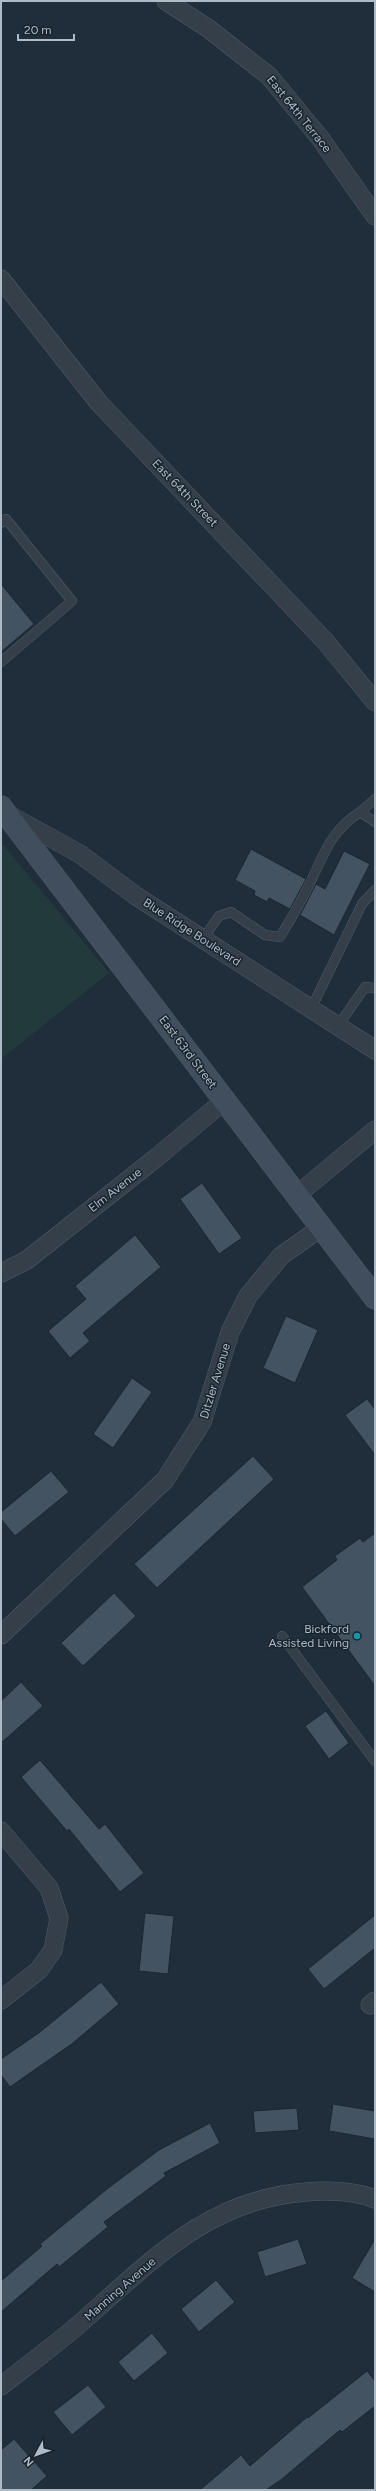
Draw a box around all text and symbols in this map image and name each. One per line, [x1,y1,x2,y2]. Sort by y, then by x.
scale bar [18,16,74,42]
text: 20 m [24,23,52,37]
street label: East 64th Terrace [264,73,334,155]
street label: East 64th Street [149,456,221,530]
street label: Blue Ridge Boulevard [141,895,243,969]
street label: East 63rd Street [156,1013,220,1091]
street label: Elm Avenue [86,1165,145,1215]
street label: Ditzler Avenue [197,1341,233,1420]
place label: Bickford Assisted Living [268,1622,349,1650]
marker: Bickford Assisted Living [352,1631,362,1641]
street label: Manning Avenue [82,2254,159,2324]
north arrow [16,2435,56,2475]
text: N [21,2454,37,2469]

